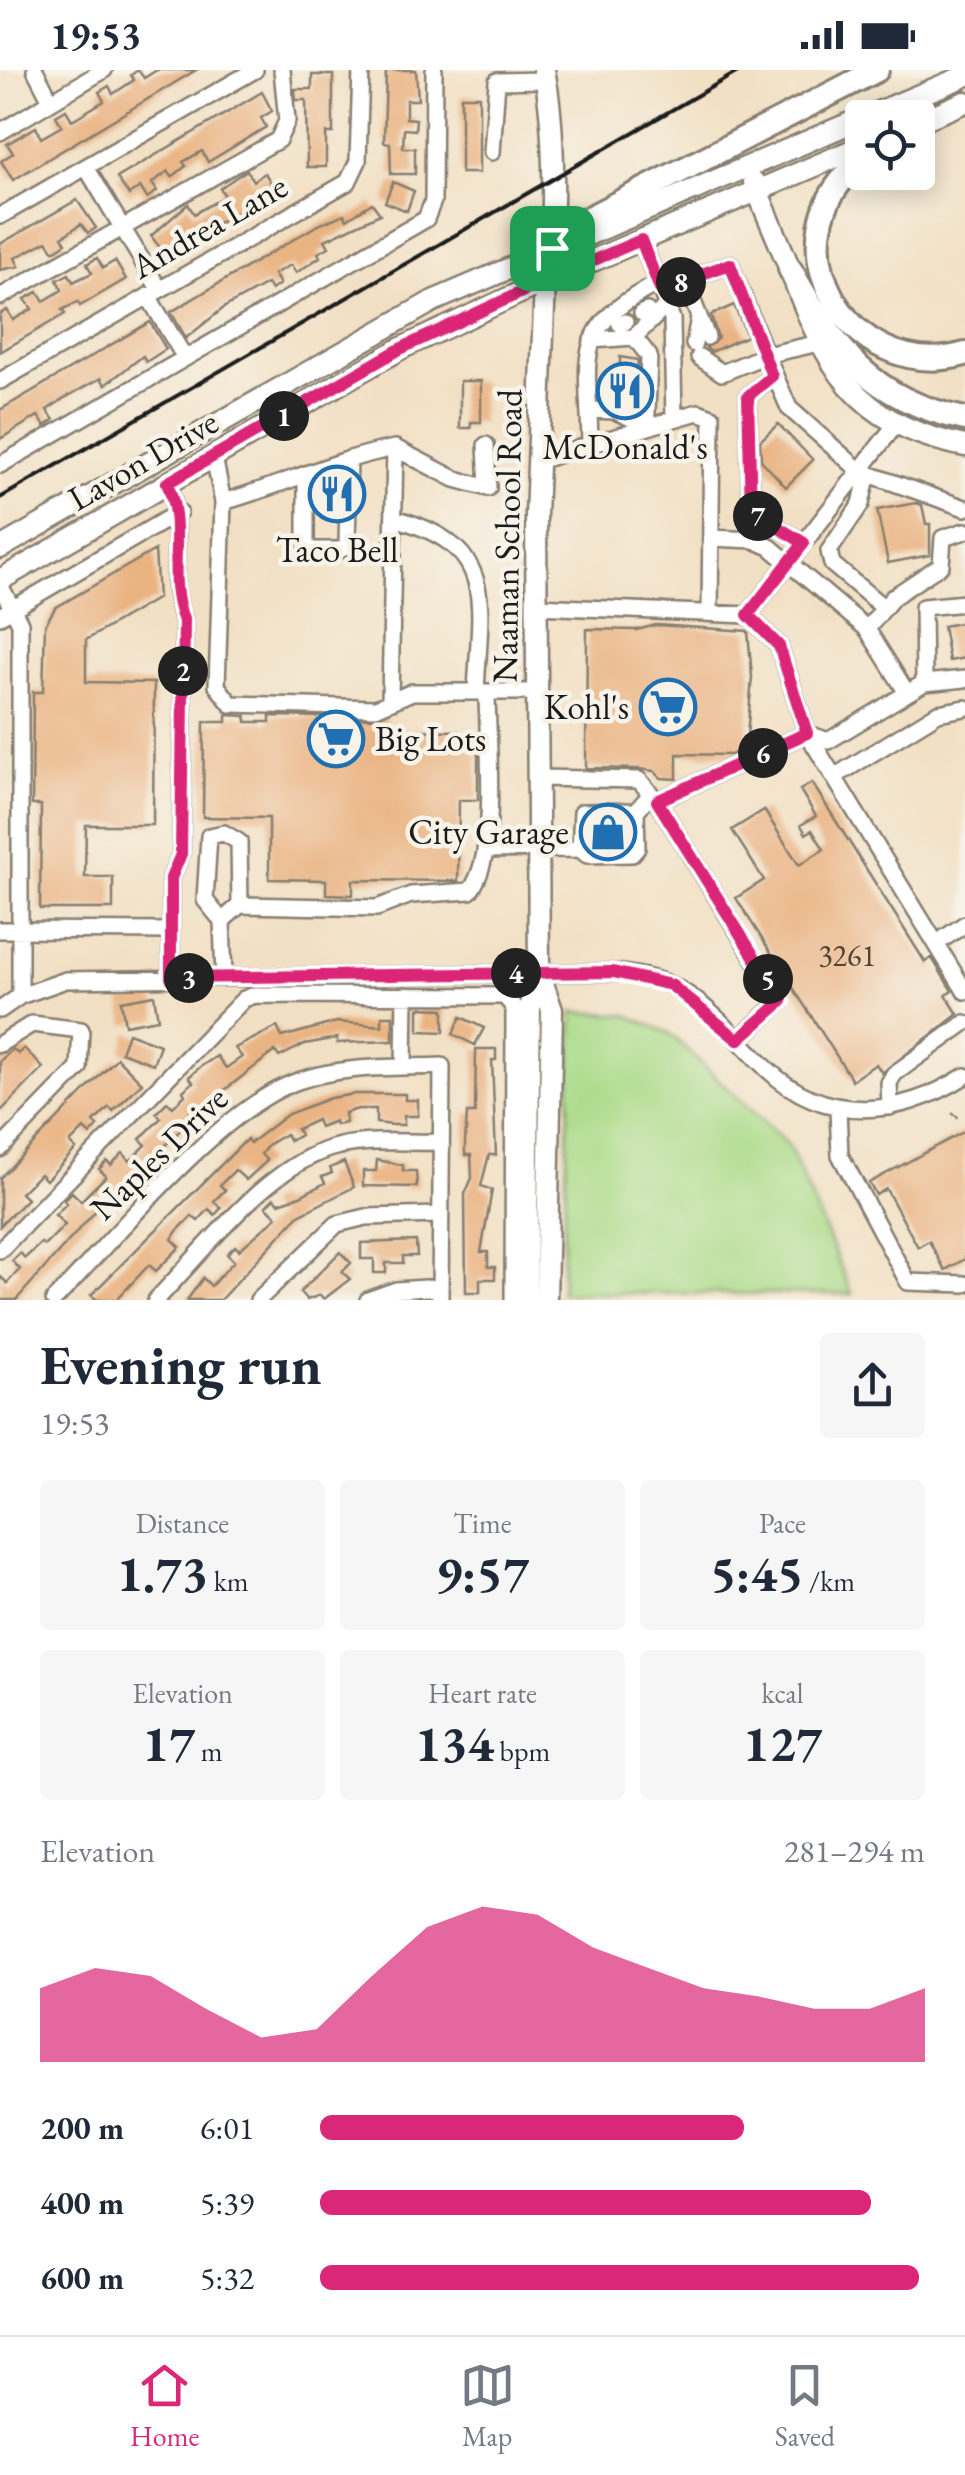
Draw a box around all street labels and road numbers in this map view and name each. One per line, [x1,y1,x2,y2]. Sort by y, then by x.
street label: Andrea Lane [122,163,295,289]
street label: Naaman School Road [481,389,532,683]
street label: Lavon Drive [60,399,226,520]
street label: Naples Drive [80,1076,237,1229]

